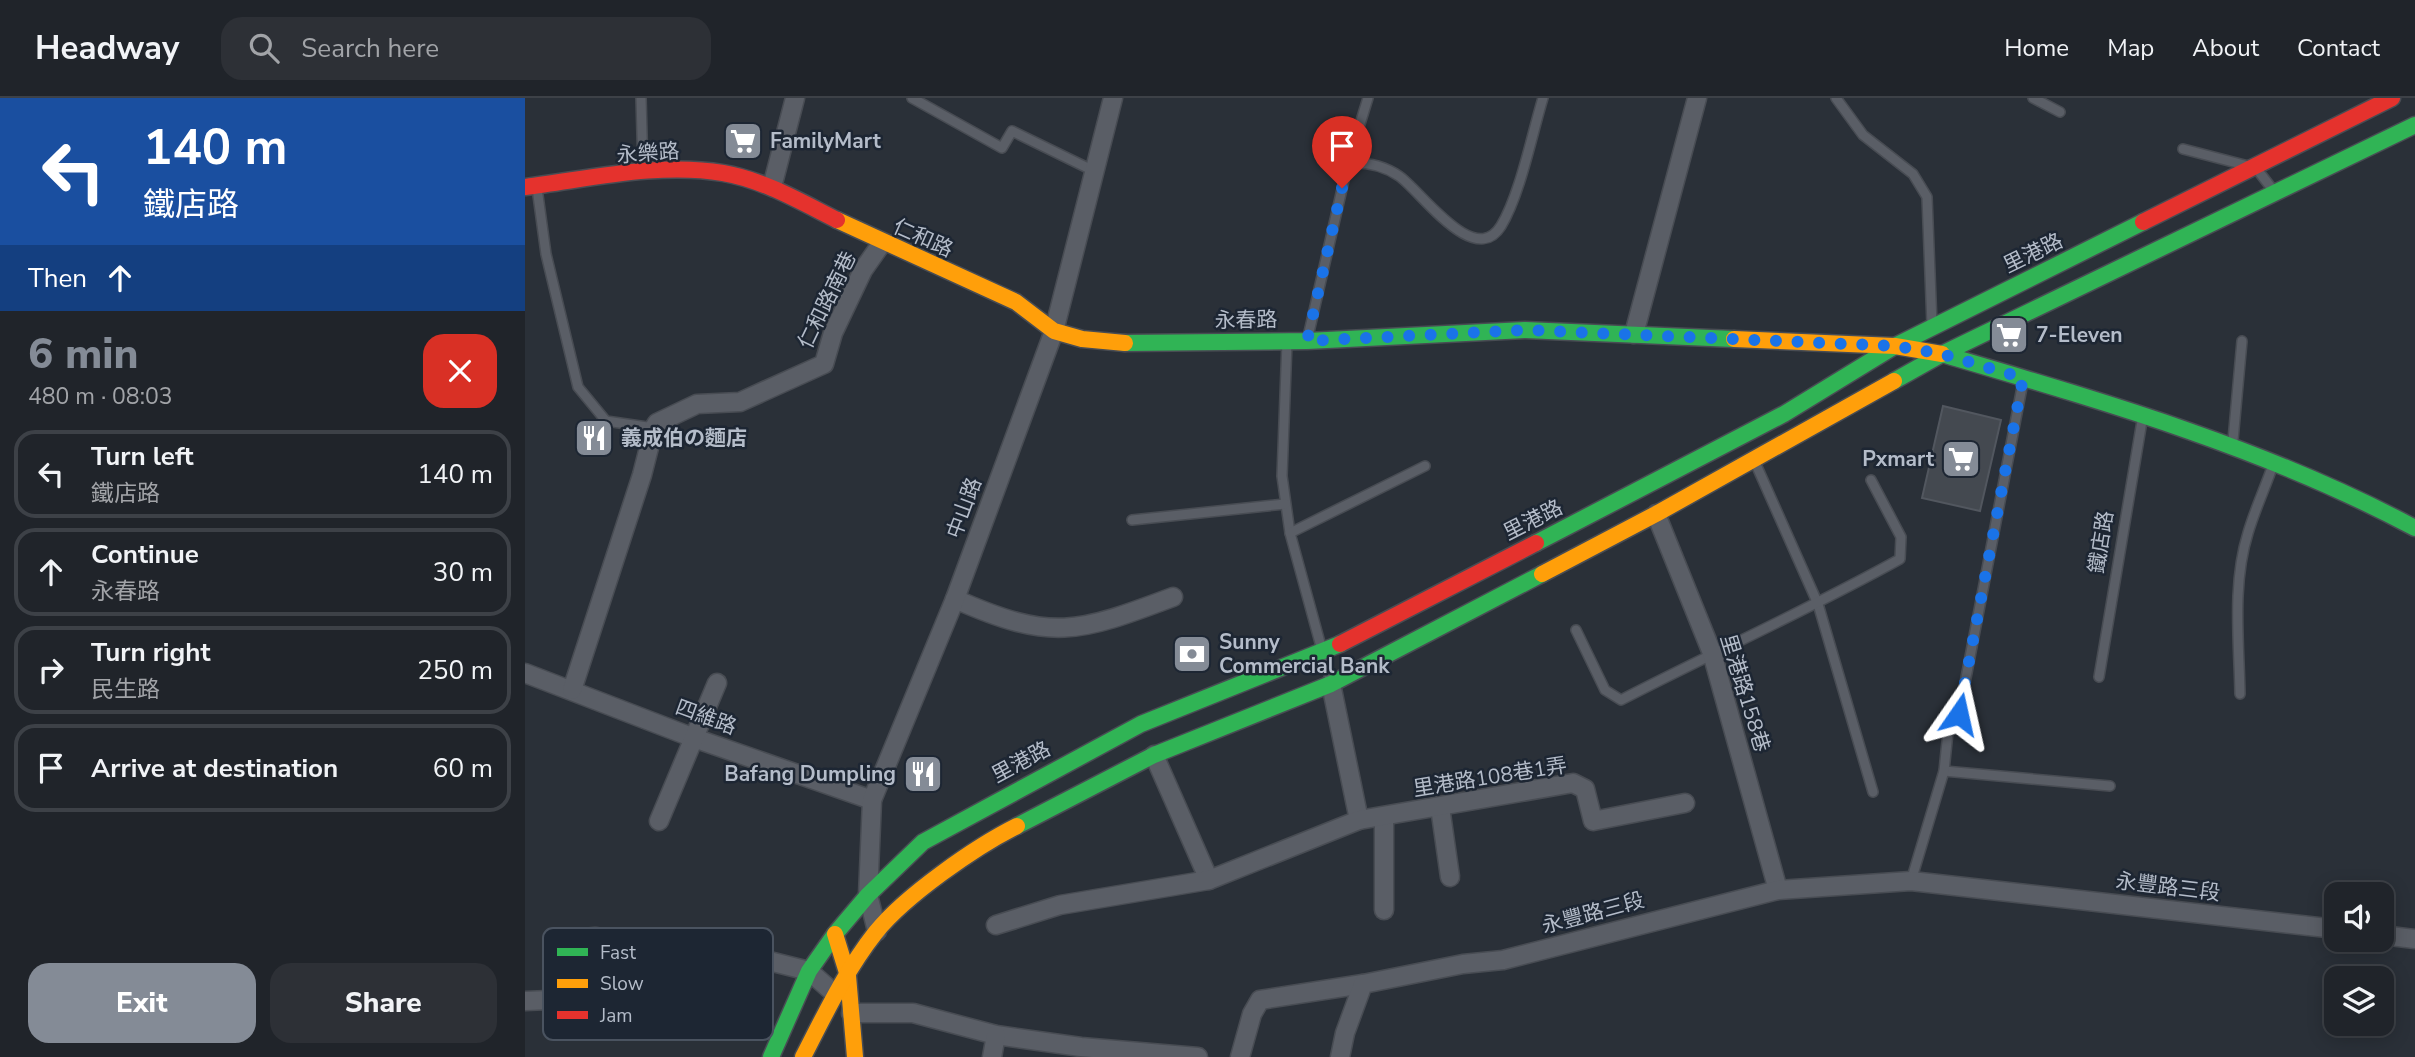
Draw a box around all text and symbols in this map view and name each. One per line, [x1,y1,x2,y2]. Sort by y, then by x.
search box [221,17,711,80]
text: Headway [35,26,179,71]
icon: search [245,29,283,67]
text: Search here [301,31,439,66]
text: Home [2004,32,2069,64]
text: Map [2107,32,2154,64]
text: About [2192,32,2259,64]
text: Contact [2297,32,2380,64]
text: 140 m [143,114,287,181]
pin [1312,116,1372,188]
supermarket icon: FamilyMart [722,120,764,162]
icon: left [28,126,119,217]
place label: FamilyMart [770,127,882,155]
icon: arrive [1323,127,1361,165]
street label: 永樂路 [616,137,680,169]
text: 鐵店路 [143,183,239,226]
street label: 仁和路 [889,212,957,264]
street label: 里港路 [1999,227,2067,279]
street label: 仁和路南巷 [791,247,863,353]
icon: ahead [101,259,139,297]
text: Then [28,261,87,296]
street label: 永春路 [1214,305,1278,335]
supermarket icon: 7-Eleven [1988,314,2030,356]
place label: 7-Eleven [2036,321,2123,349]
text: 6 min [28,326,138,383]
button: close [423,334,497,408]
text: 480 m · 08:03 [28,381,173,412]
restaurant icon: 義成伯の麵店 [573,417,615,459]
place label: 義成伯の麵店 [621,424,747,452]
supermarket icon: Pxmart [1940,438,1982,480]
text: Turn left [91,439,194,474]
place label: Pxmart [1862,445,1935,473]
icon: left [32,455,70,493]
text: 140 m [417,457,493,492]
street label: 中山路 [940,474,988,542]
text: 鐵店路 [91,478,160,509]
street label: 里港路 [1499,493,1567,547]
street label: 鐵店路 [2082,509,2120,575]
text: Continue [91,537,199,572]
icon: ahead [32,553,70,591]
text: 30 m [433,555,493,590]
text: 永春路 [91,576,160,607]
place label: Sunny Commercial Bank [1219,628,1390,680]
street label: 里港路158巷 [1714,631,1776,755]
bank icon: Sunny Commercial Bank [1171,633,1213,675]
text: Turn right [91,635,210,670]
icon: right [32,651,70,689]
text: 250 m [417,653,493,688]
text: 民生路 [91,674,160,705]
position arrow [1922,677,1996,751]
street label: 四維路 [672,693,740,741]
street label: 里港路 [987,735,1055,789]
icon: arrive [32,749,70,787]
text: Arrive at destination [91,751,338,786]
text: 60 m [433,751,493,786]
street label: 里港路108巷1弄 [1411,751,1569,803]
restaurant icon: Bafang Dumpling [902,753,944,795]
place label: Bafang Dumpling [724,760,896,788]
street label: 永豐路三段 [2114,867,2222,907]
map controls [2324,882,2394,1036]
button: sound [2324,882,2394,952]
street label: 永豐路三段 [1539,886,1647,940]
legend [543,928,773,1040]
text: Fast [600,940,636,966]
button: Exit [28,963,256,1043]
button: Share [270,963,497,1043]
button: layers [2324,966,2394,1036]
text: Slow [600,971,644,997]
text: Jam [599,1003,633,1029]

